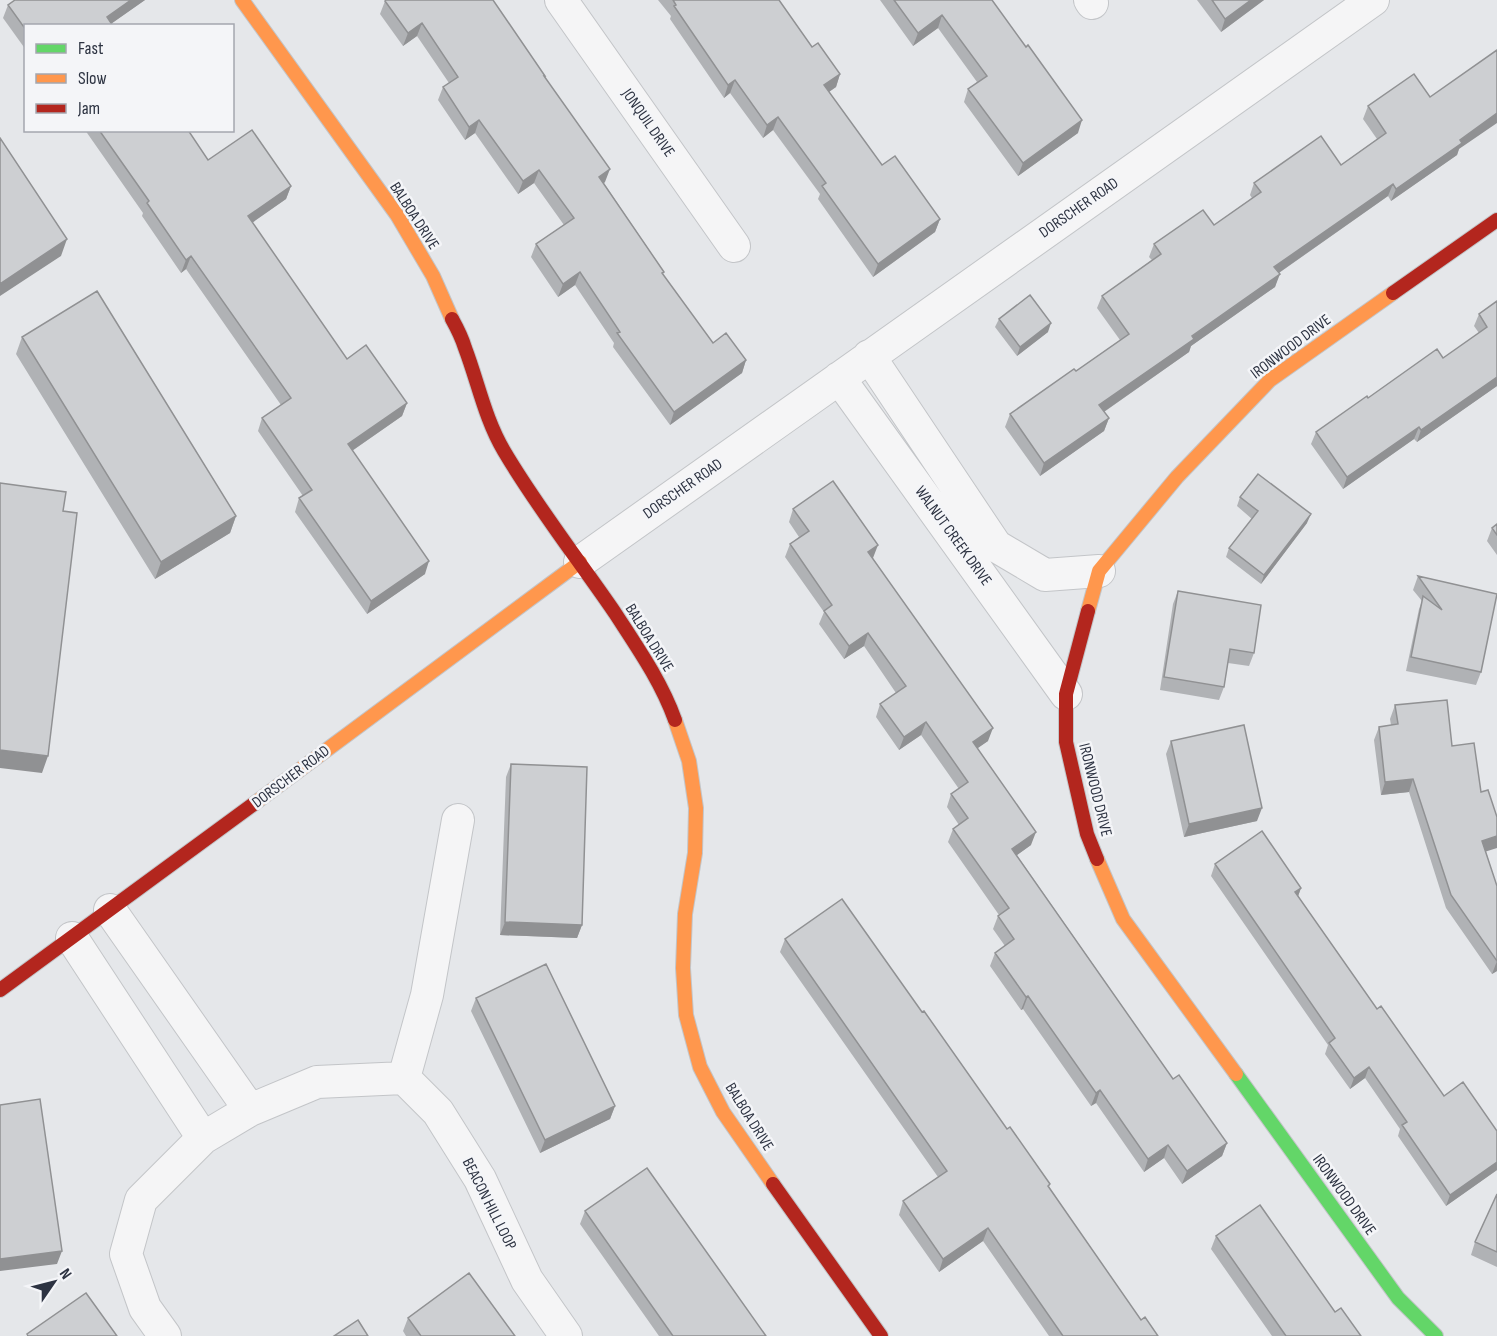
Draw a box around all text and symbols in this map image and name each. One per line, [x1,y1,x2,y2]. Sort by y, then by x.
legend [24,24,234,132]
text: Fast [78,38,104,59]
text: Slow [78,68,107,89]
street label: JONQUIL DRIVE [617,84,678,161]
text: Jam [77,98,100,119]
street label: DORSCHER ROAD [1036,174,1122,242]
street label: BALBOA DRIVE [385,179,443,253]
street label: IRONWOOD DRIVE [1247,311,1335,383]
street label: DORSCHER ROAD [640,455,726,523]
street label: WALNUT CREEK DRIVE [911,483,995,589]
street label: BALBOA DRIVE [621,601,677,675]
street label: IRONWOOD DRIVE [1074,741,1116,839]
street label: DORSCHER ROAD [248,742,334,812]
street label: BALBOA DRIVE [721,1080,777,1154]
street label: IRONWOOD DRIVE [1308,1151,1380,1239]
street label: BEACON HILL LOOP [458,1155,520,1253]
north arrow [24,1252,84,1312]
text: N [55,1265,75,1283]

